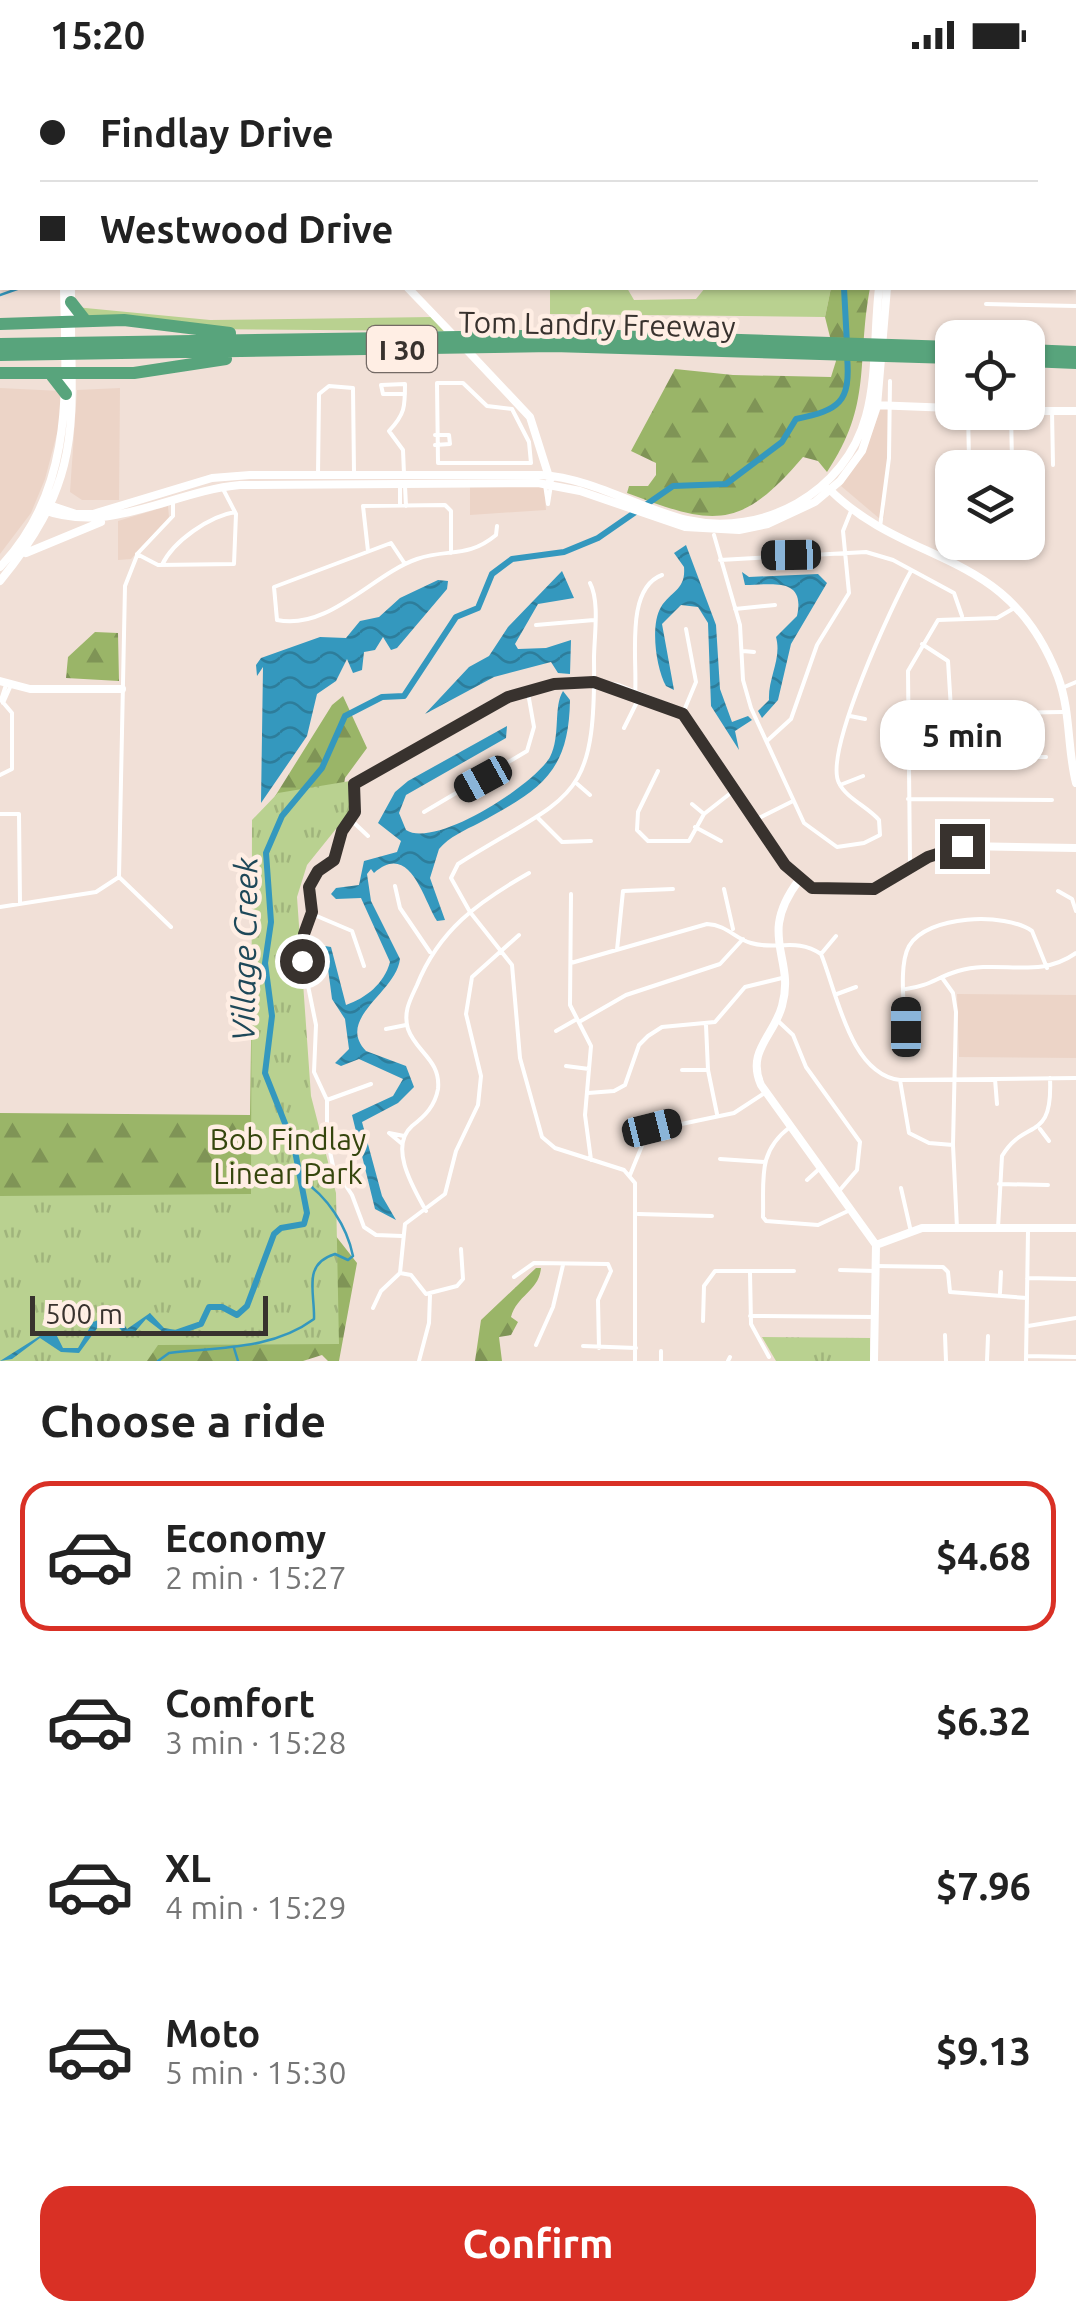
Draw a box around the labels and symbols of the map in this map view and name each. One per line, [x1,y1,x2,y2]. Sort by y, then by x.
street label: Tom Landry Freeway [458,305,736,343]
road number: I 30 [367,326,437,372]
car [761,539,821,571]
callout: 5 min [880,701,1044,771]
car [449,751,517,807]
route end [940,824,985,869]
water label: Village Creek [224,856,264,1041]
route start [280,939,325,984]
car [891,997,921,1057]
car [619,1106,685,1150]
park label: Bob Findlay Linear Park [210,1122,366,1190]
scale bar [30,1291,268,1336]

